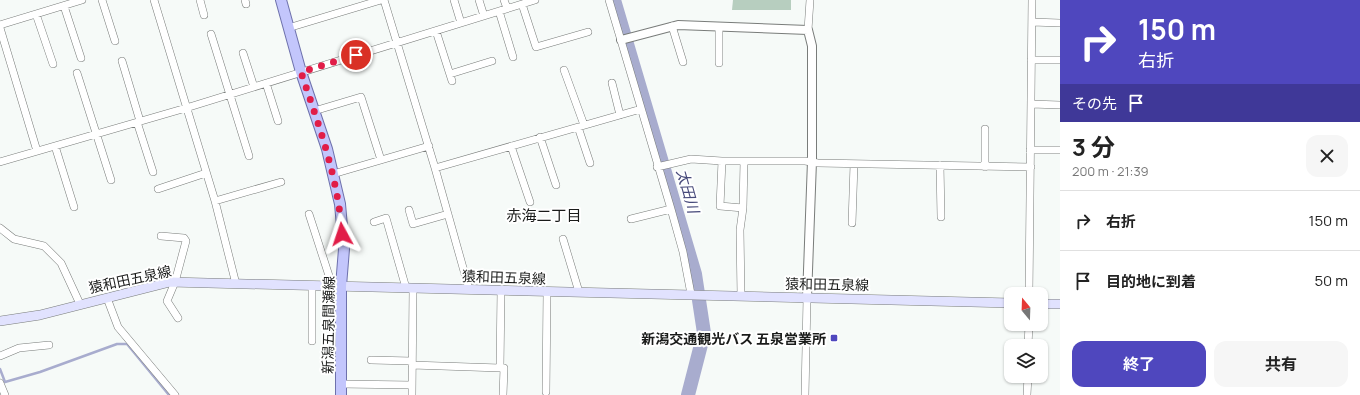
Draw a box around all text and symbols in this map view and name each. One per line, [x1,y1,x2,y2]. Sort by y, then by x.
text: 150 m [1138,10,1216,48]
icon: right [1072,16,1124,68]
pin [339,38,373,72]
icon: arrive [345,44,367,66]
text: 右折 [1138,48,1174,72]
icon: arrive [1125,92,1147,114]
text: その先 [1072,93,1117,114]
text: 3 分 [1072,130,1115,163]
button: close [1306,135,1348,177]
text: 200 m · 21:39 [1072,162,1149,180]
water label: 太田川 [672,166,705,217]
district label: 赤海二丁目 [506,205,582,226]
icon: right [1072,210,1094,232]
text: 150 m [1309,210,1348,231]
text: 右折 [1106,211,1136,232]
position arrow [321,213,363,255]
street label: 猿和田五泉線 [87,261,173,297]
street label: 猿和田五泉線 [462,266,546,288]
icon: arrive [1072,270,1094,292]
text: 50 m [1314,270,1348,291]
text: 目的地に到着 [1106,271,1196,292]
street label: 猿和田五泉線 [785,274,869,294]
street label: 新潟五泉間瀬線 [318,276,338,374]
north arrow [1004,287,1048,331]
map controls [1004,287,1048,383]
place label: 新潟交通観光バス 五泉営業所 [641,329,826,348]
marker: 新潟交通観光バス 五泉営業所 [829,333,839,343]
button: layers [1004,339,1048,383]
button: 終了 [1072,341,1206,387]
button: 共有 [1214,341,1348,387]

